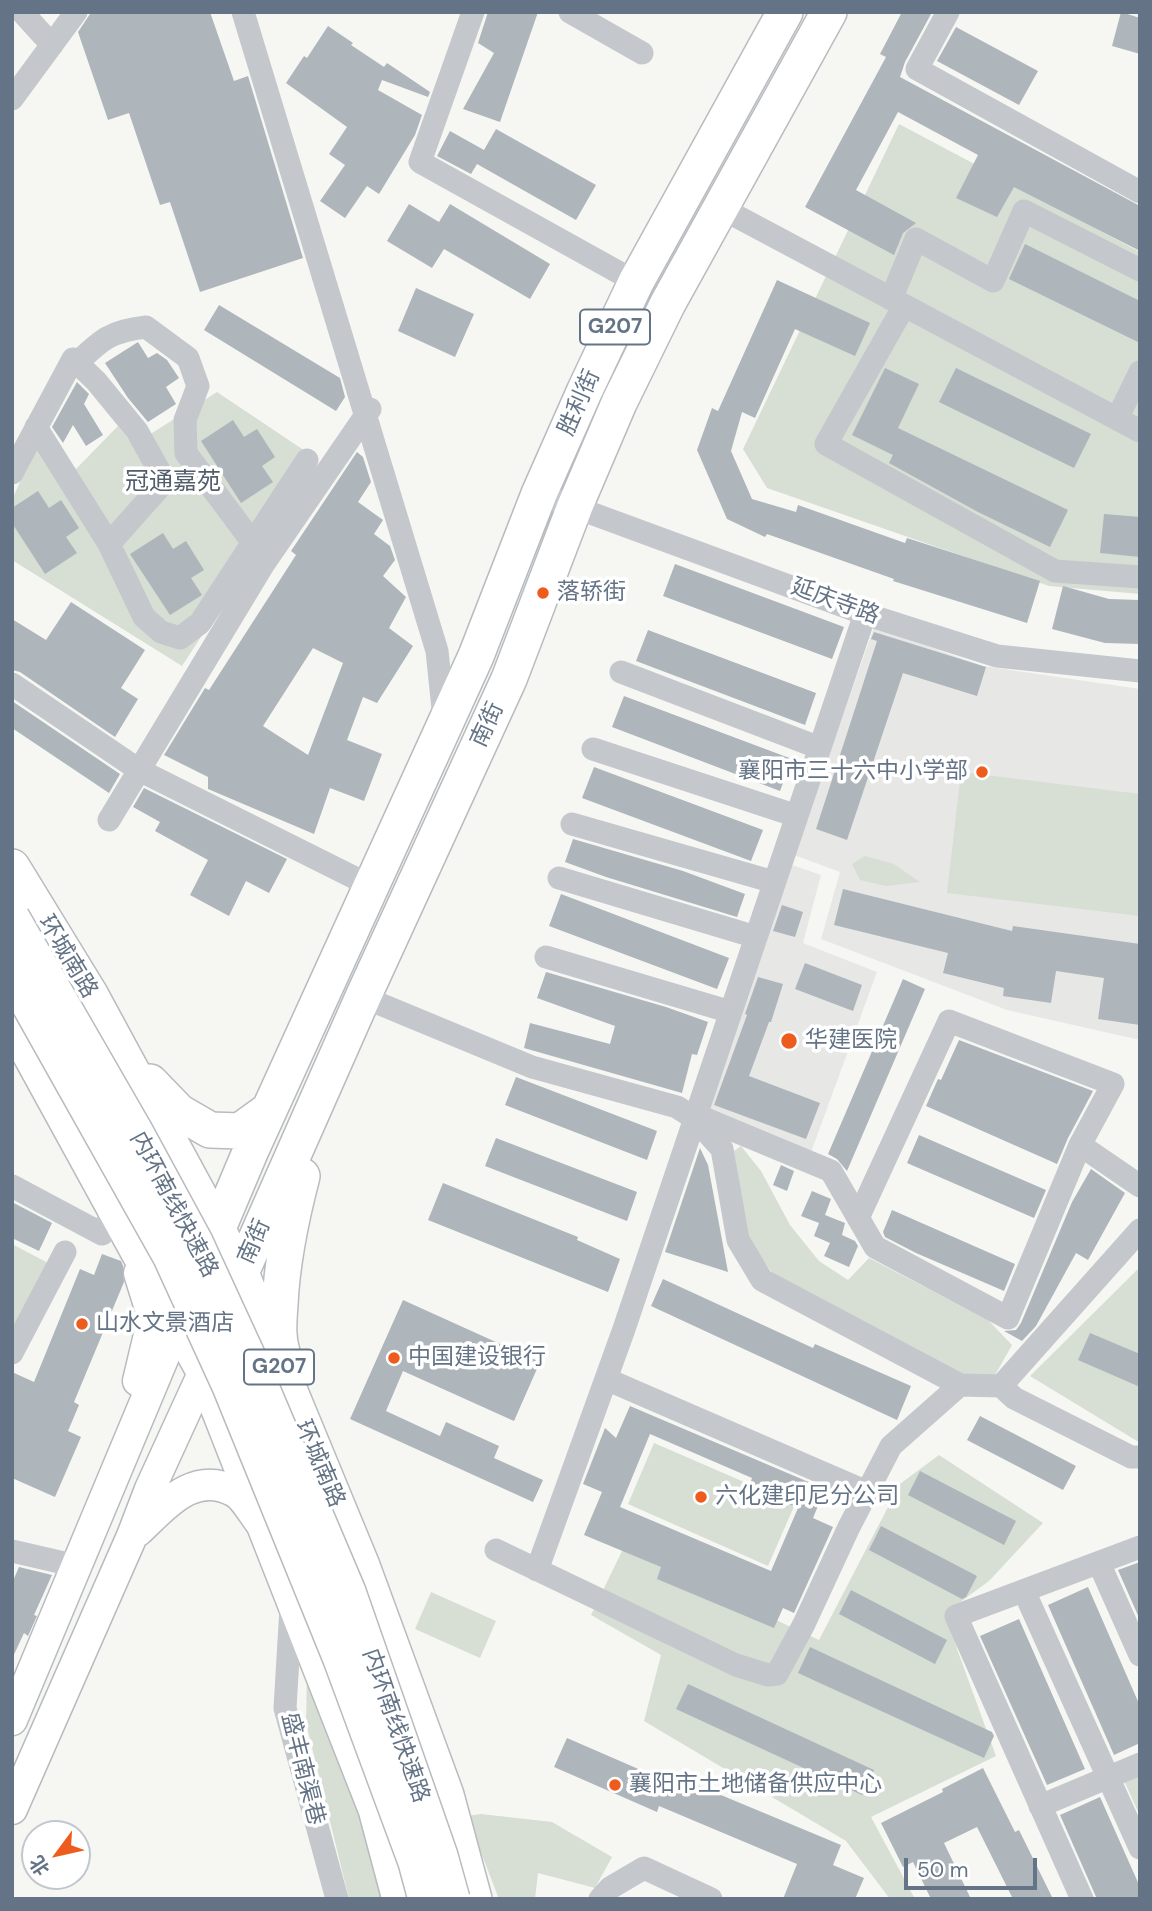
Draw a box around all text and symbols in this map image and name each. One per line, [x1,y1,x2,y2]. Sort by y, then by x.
road number: G207 [580,310,650,344]
street label: 胜利街 [553,366,607,440]
district label: 冠通嘉苑 [125,469,221,497]
street label: 延庆寺路 [787,573,883,631]
place label: 落轿街 [557,579,626,607]
marker: 落轿街 [535,585,551,601]
street label: 南街 [466,698,510,752]
place label: 襄阳市三十六中小学部 [738,758,968,786]
marker: 襄阳市三十六中小学部 [974,764,990,780]
street label: 环城南路 [31,910,103,1004]
place label: 华建医院 [805,1027,897,1055]
marker: 华建医院 [779,1031,799,1051]
street label: 内环南线快速路 [123,1127,223,1283]
street label: 南街 [233,1215,277,1269]
place label: 山水文景酒店 [96,1310,234,1338]
marker: 山水文景酒店 [74,1316,90,1332]
place label: 中国建设银行 [408,1344,546,1372]
road number: G207 [244,1350,314,1384]
marker: 中国建设银行 [386,1350,402,1366]
street label: 环城南路 [288,1416,350,1512]
place label: 六化建印尼分公司 [715,1483,899,1511]
marker: 六化建印尼分公司 [693,1489,709,1505]
street label: 内环南线快速路 [356,1645,434,1807]
street label: 盛丰南渠巷 [275,1710,329,1828]
place label: 襄阳市土地储备供应中心 [629,1771,882,1799]
marker: 襄阳市土地储备供应中心 [607,1777,623,1793]
north arrow [21,1820,91,1890]
scale bar [907,1844,1040,1888]
text: 北 [24,1851,55,1880]
text: 50 m [917,1856,968,1884]

